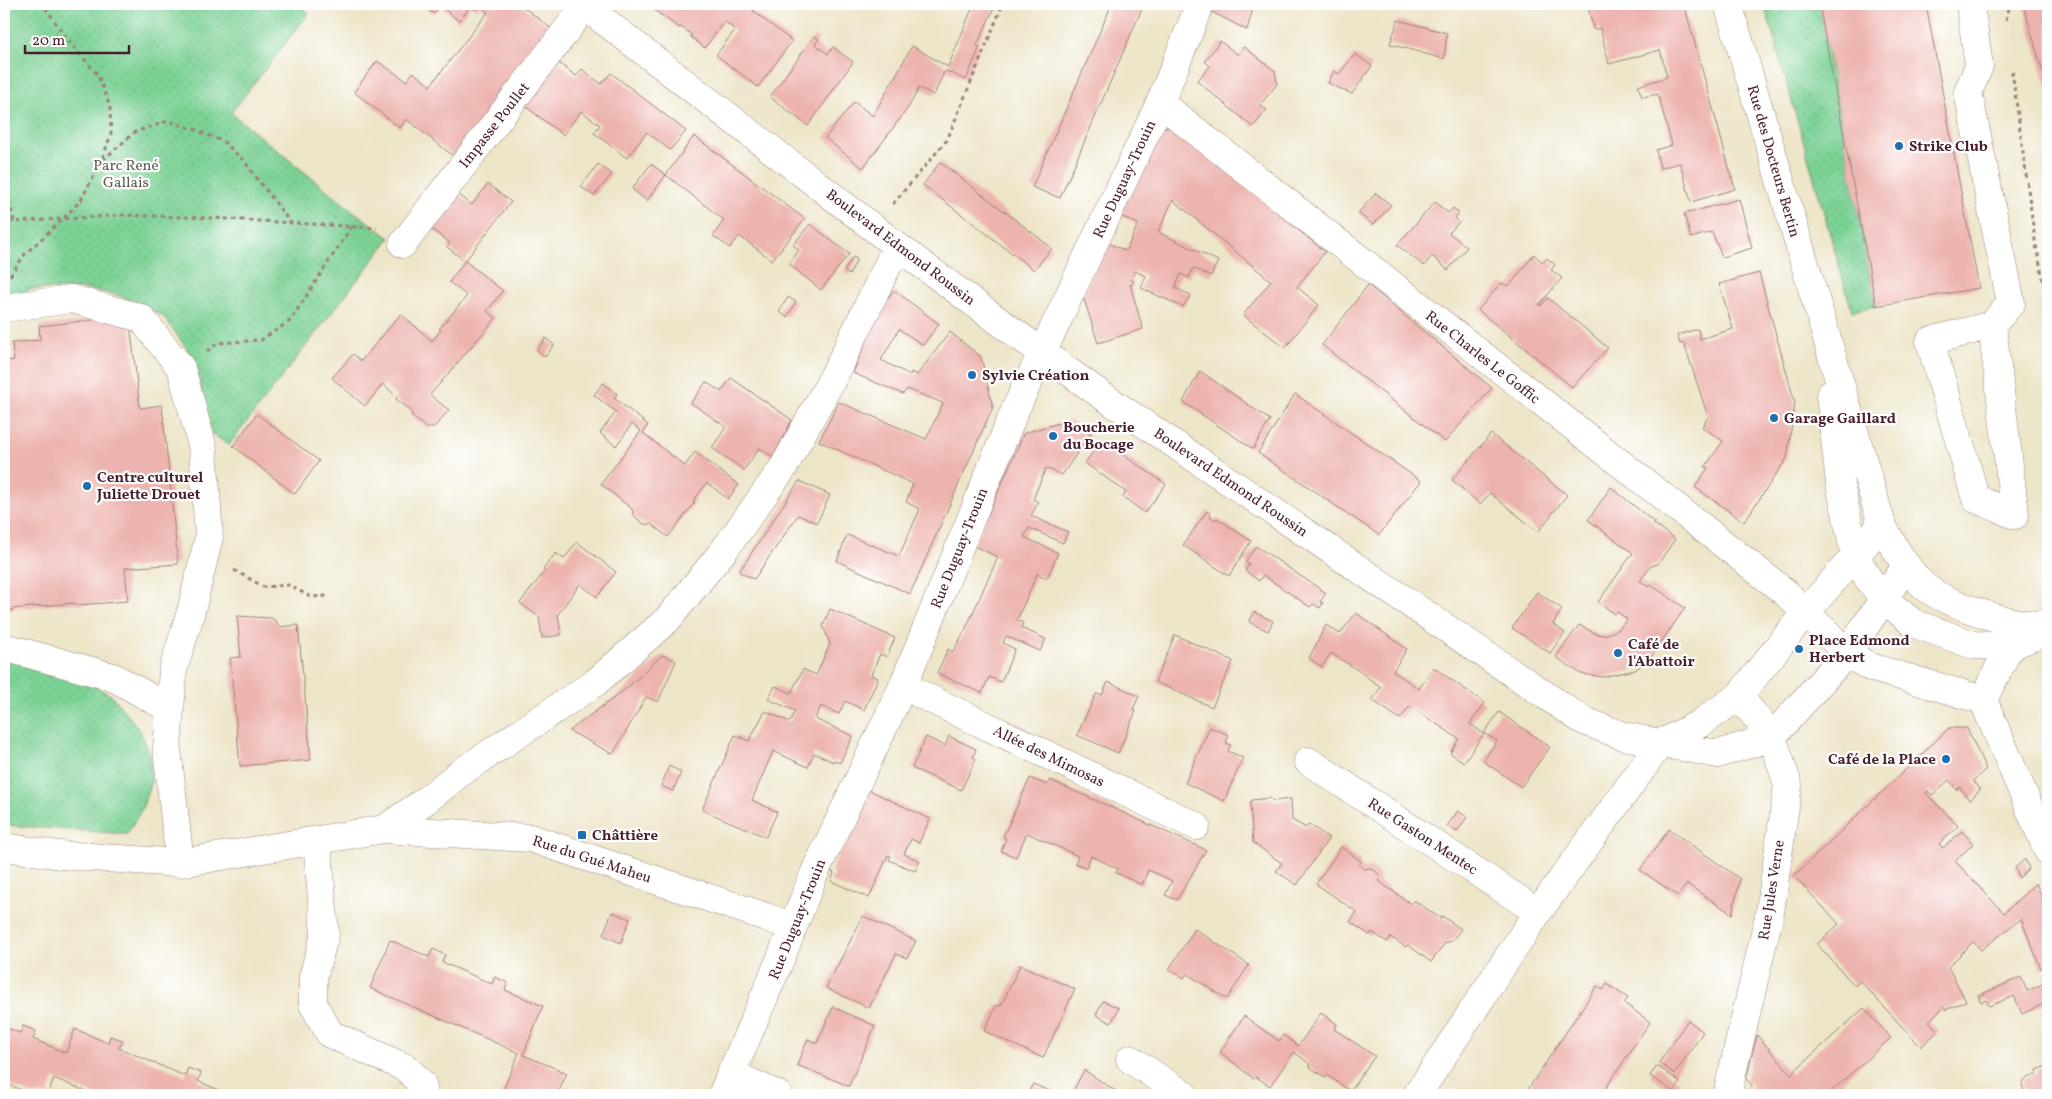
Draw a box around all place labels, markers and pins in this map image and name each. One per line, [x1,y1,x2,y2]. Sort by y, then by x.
place label: Strike Club [1909,137,1988,158]
marker: Strike Club [1893,140,1905,152]
place label: Sylvie Création [982,366,1090,387]
marker: Sylvie Création [966,369,978,381]
place label: Garage Gaillard [1784,409,1896,430]
marker: Garage Gaillard [1768,412,1780,424]
place label: Boucherie du Bocage [1063,418,1135,456]
marker: Boucherie du Bocage [1047,430,1059,442]
place label: Centre culturel Juliette Drouet [96,468,203,506]
marker: Centre culturel Juliette Drouet [81,480,93,492]
place label: Place Edmond Herbert [1809,631,1910,669]
place label: Café de l'Abattoir [1628,635,1695,673]
marker: Place Edmond Herbert [1793,643,1805,655]
marker: Café de l'Abattoir [1612,647,1624,659]
place label: Café de la Place [1828,750,1936,771]
marker: Café de la Place [1940,753,1952,765]
place label: Châttière [592,826,658,847]
marker: Châttière [576,829,588,841]

